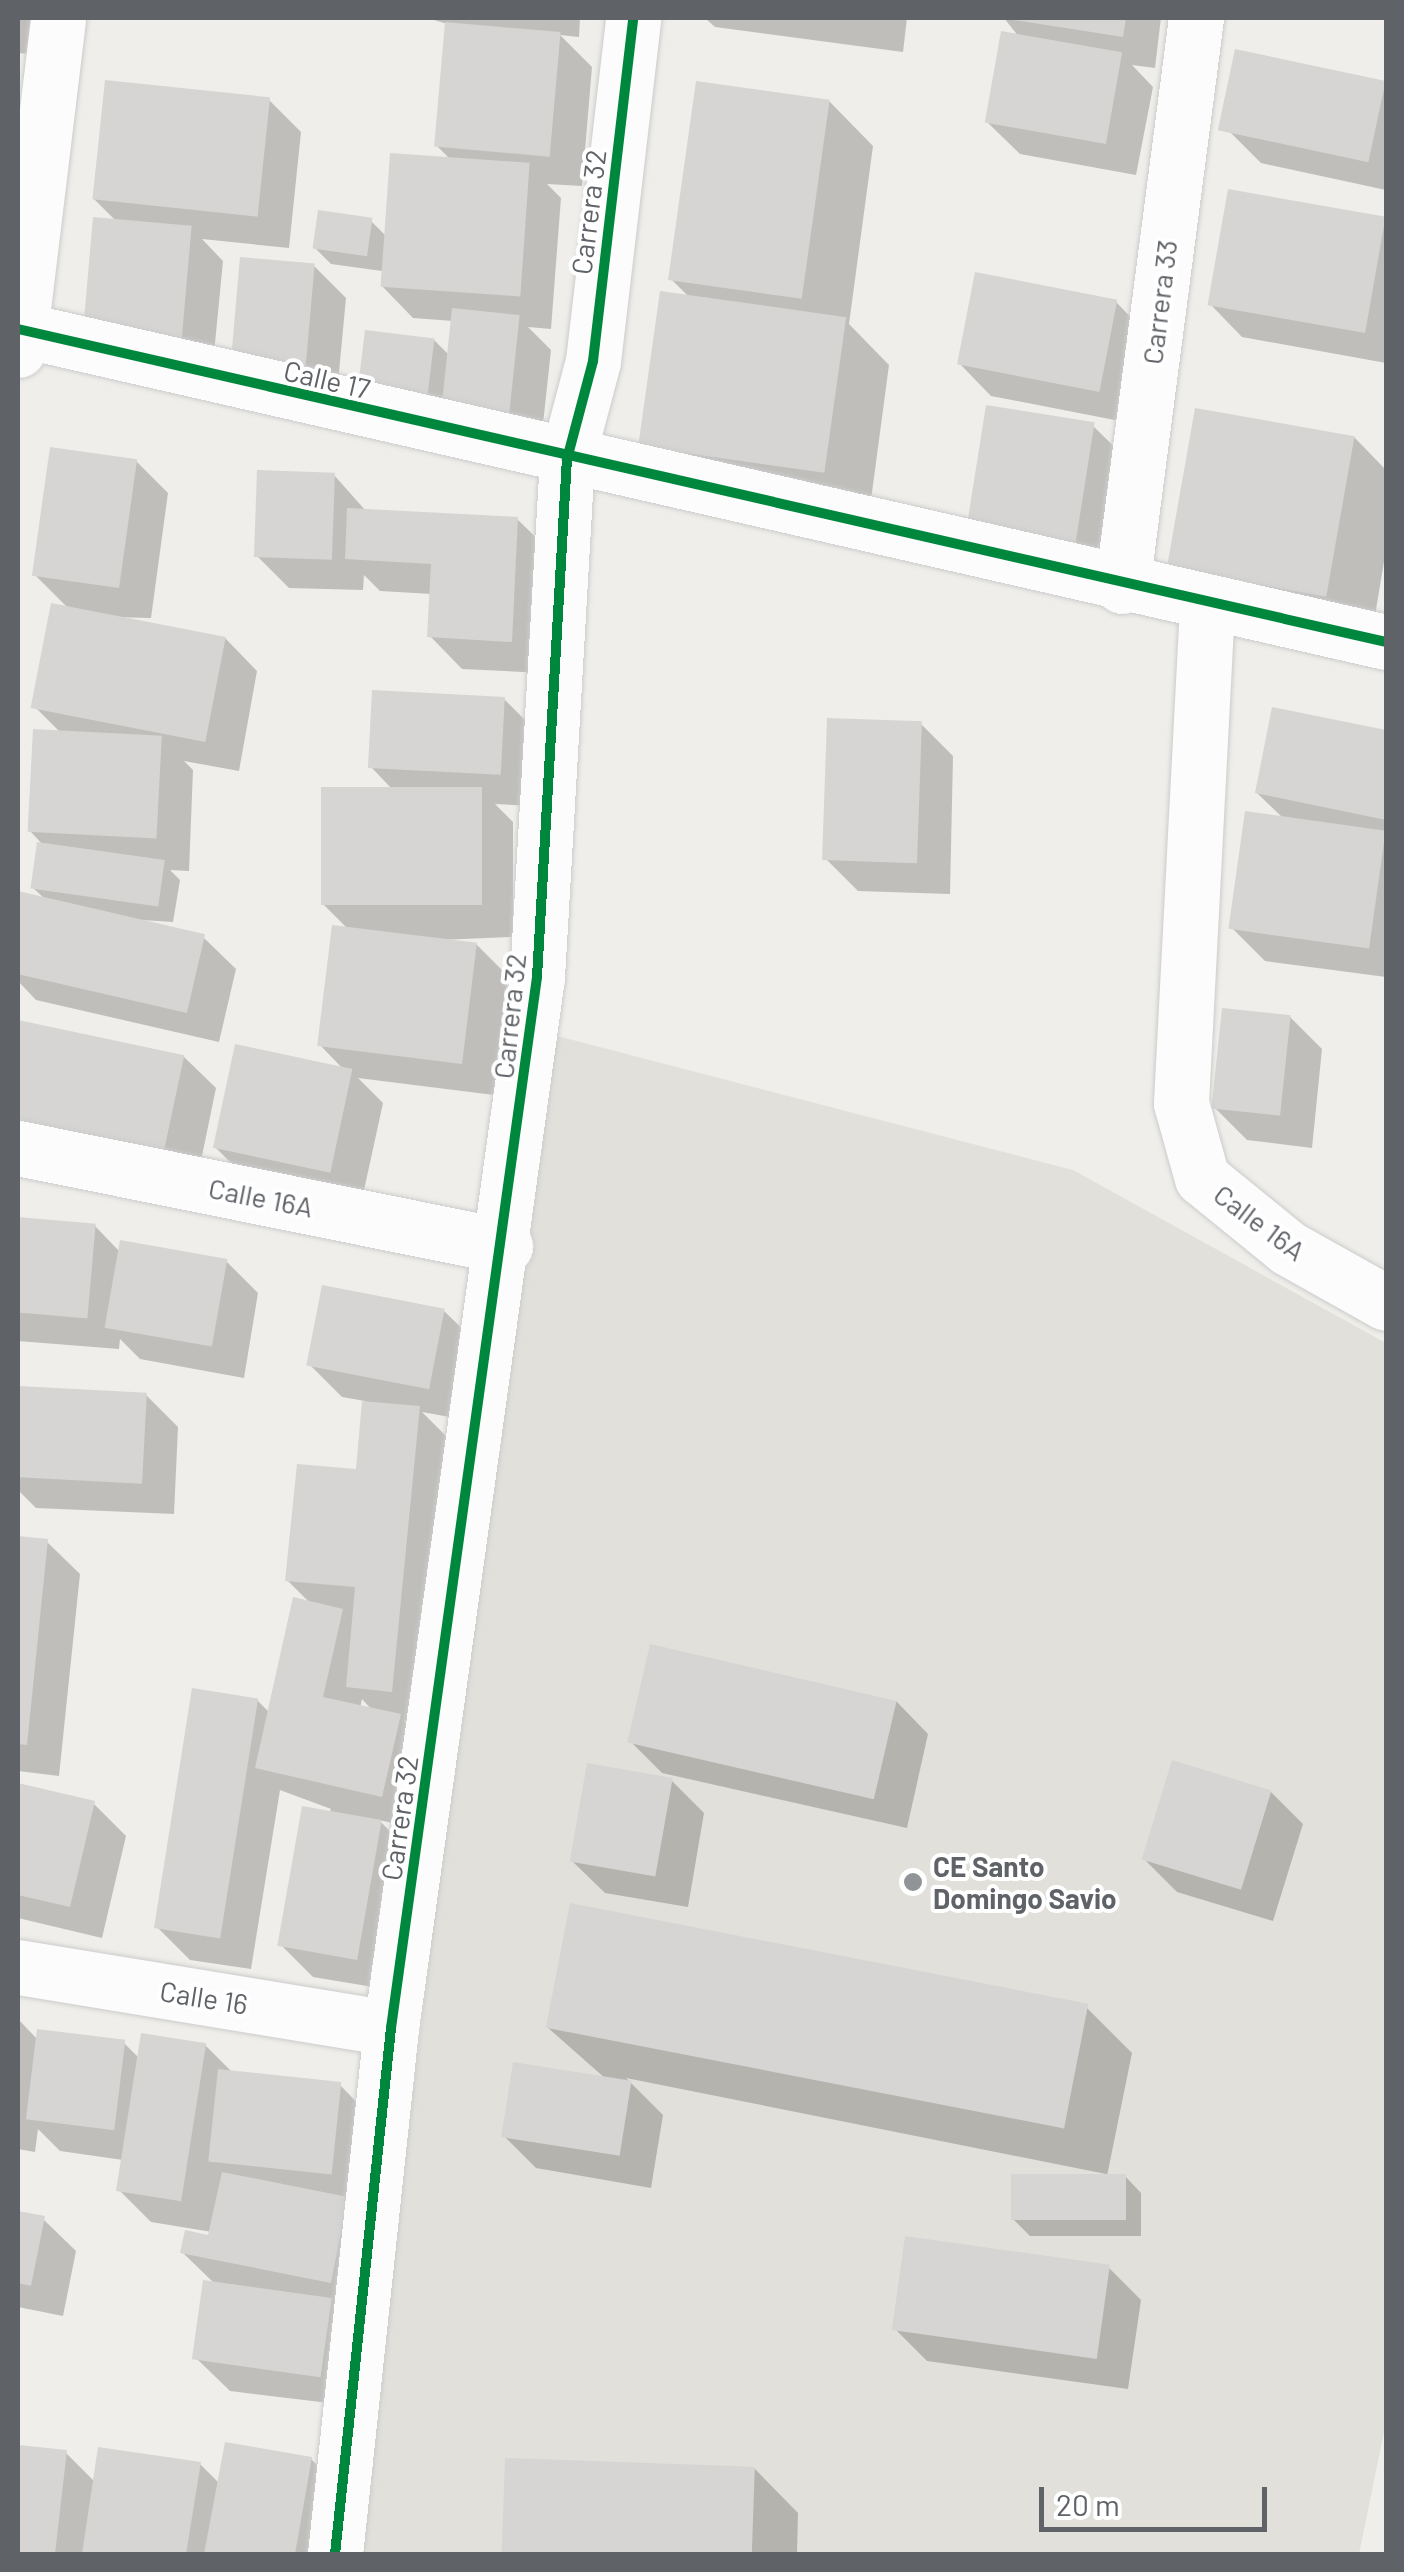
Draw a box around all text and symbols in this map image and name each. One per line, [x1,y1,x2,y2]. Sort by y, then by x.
street label: Carrera 32 [564,148,612,276]
street label: Carrera 33 [1135,238,1183,366]
street label: Calle 17 [281,353,373,405]
street label: Carrera 32 [486,952,532,1080]
street label: Calle 16A [206,1170,316,1224]
street label: Calle 16A [1208,1177,1312,1267]
street label: Carrera 32 [374,1753,424,1883]
place label: CE Santo Domingo Savio [933,1849,1117,1915]
marker: CE Santo Domingo Savio [902,1871,924,1893]
street label: Calle 16 [158,1973,250,2021]
scale bar [1044,2467,1272,2529]
text: 20 m [1056,2486,1120,2522]

